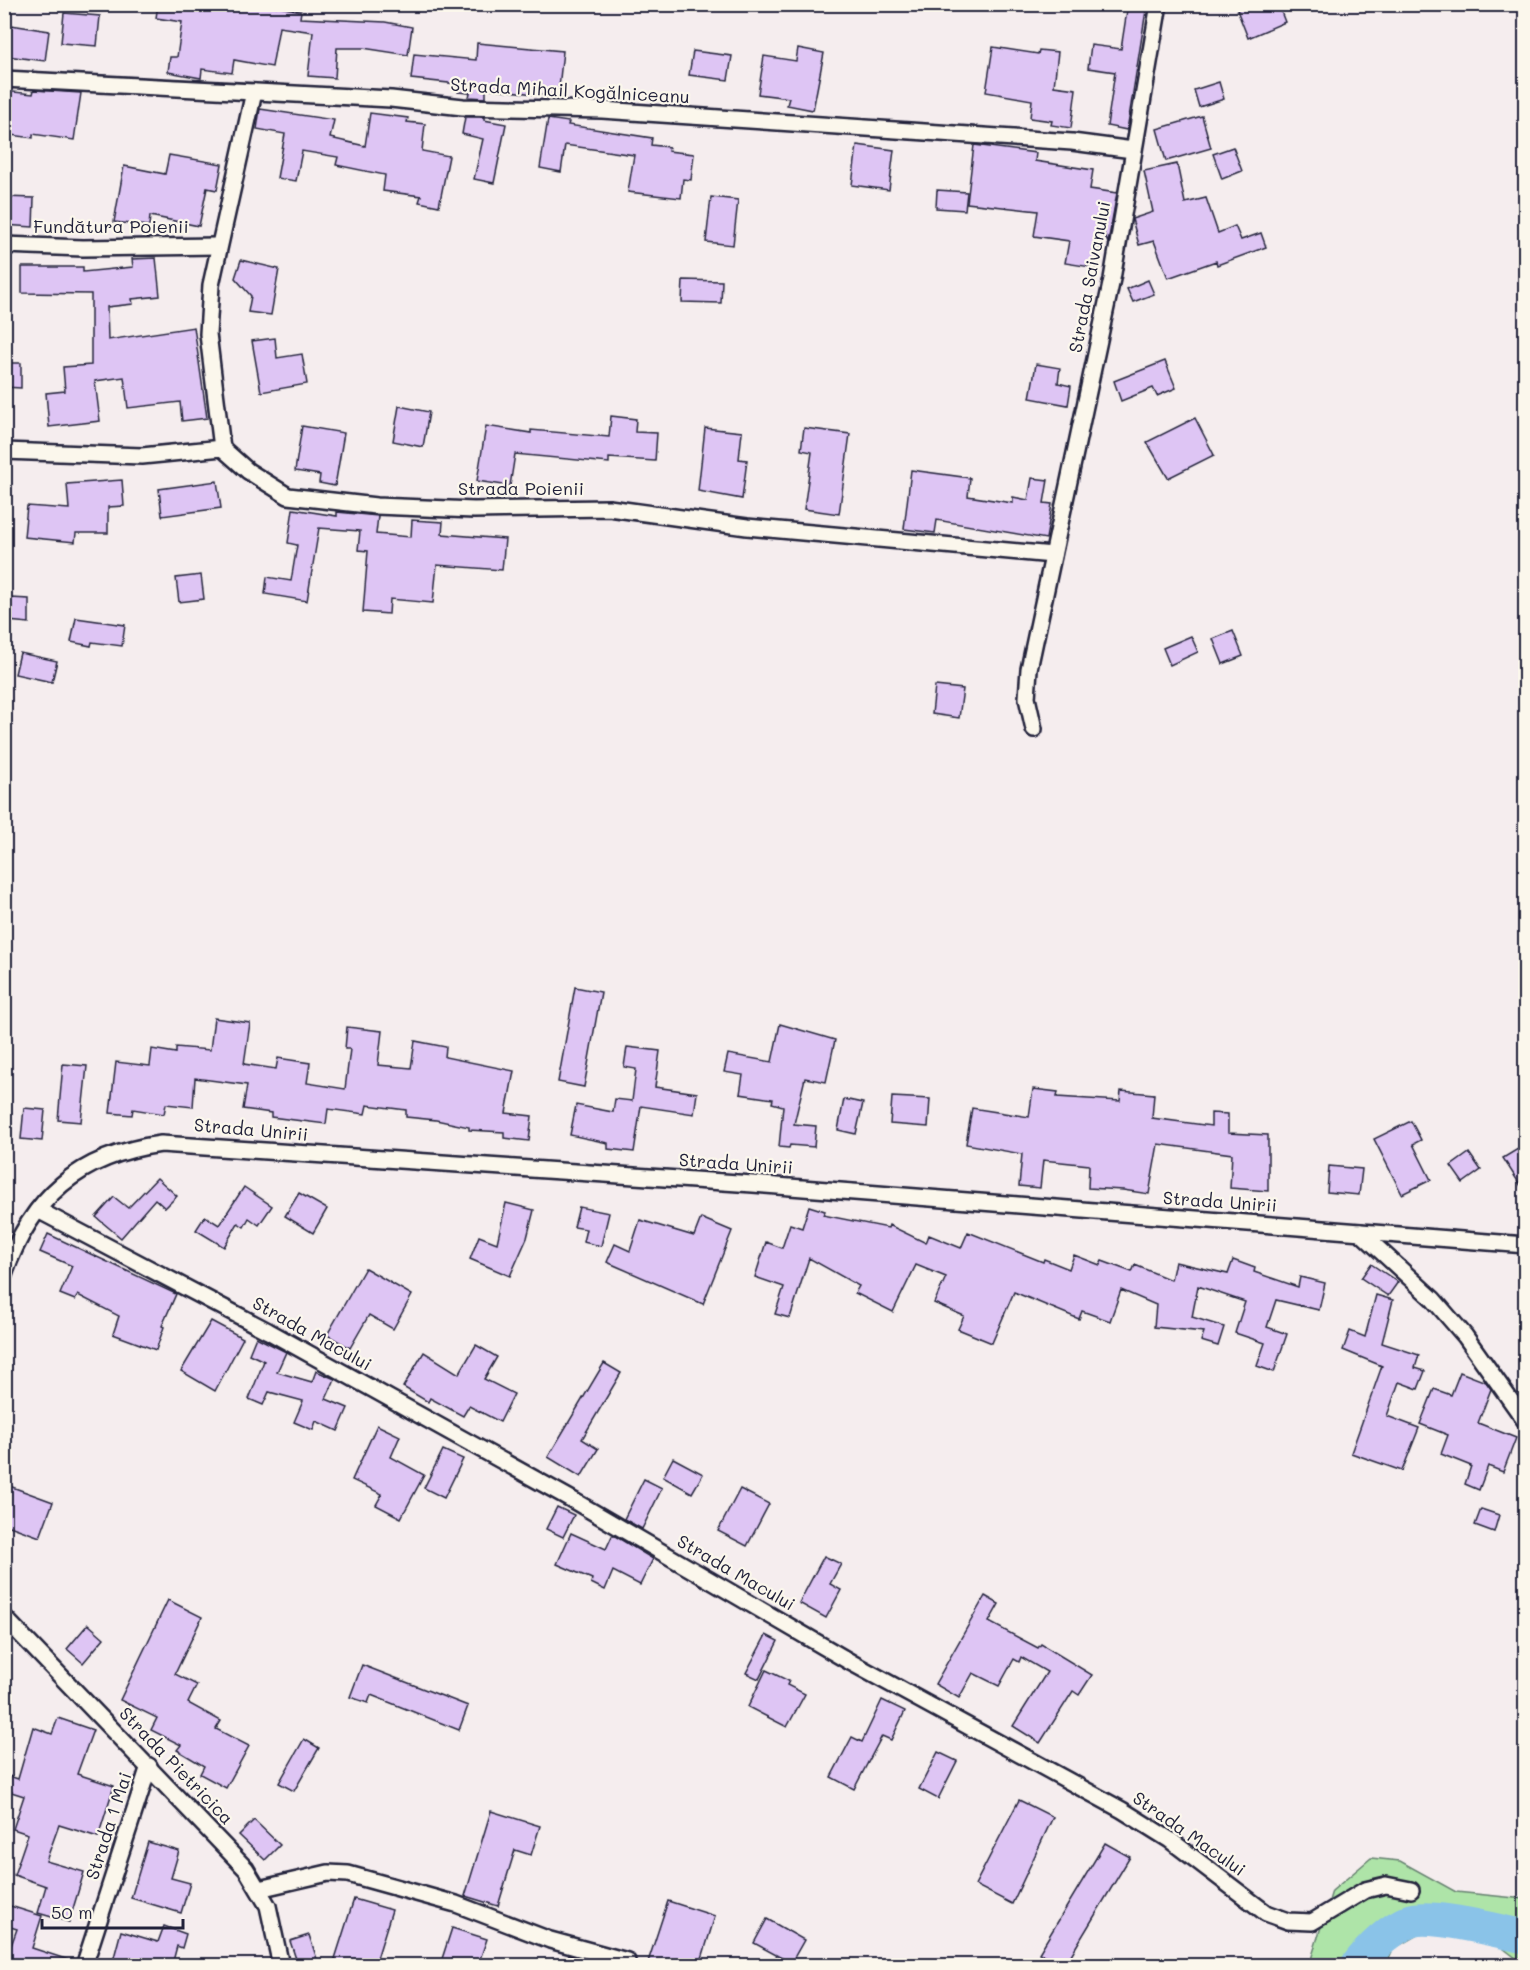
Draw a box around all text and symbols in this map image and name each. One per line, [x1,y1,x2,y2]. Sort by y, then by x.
street label: Strada Mihail Kogălniceanu [450,72,690,108]
street label: Strada Saivanului [1063,199,1115,355]
street label: Fundătura Poienii [33,214,189,238]
street label: Strada Poienii [458,476,584,500]
street label: Strada Unirii [193,1112,309,1146]
street label: Strada Unirii [678,1147,794,1179]
street label: Strada Unirii [1162,1185,1278,1217]
street label: Strada Macului [249,1290,376,1376]
street label: Strada Macului [673,1529,800,1616]
street label: Strada Pietricica [114,1701,239,1829]
street label: Strada 1 Mai [79,1769,137,1882]
street label: Strada Macului [1128,1785,1251,1881]
scale bar [42,1892,183,1930]
text: 50 m [51,1900,93,1924]

